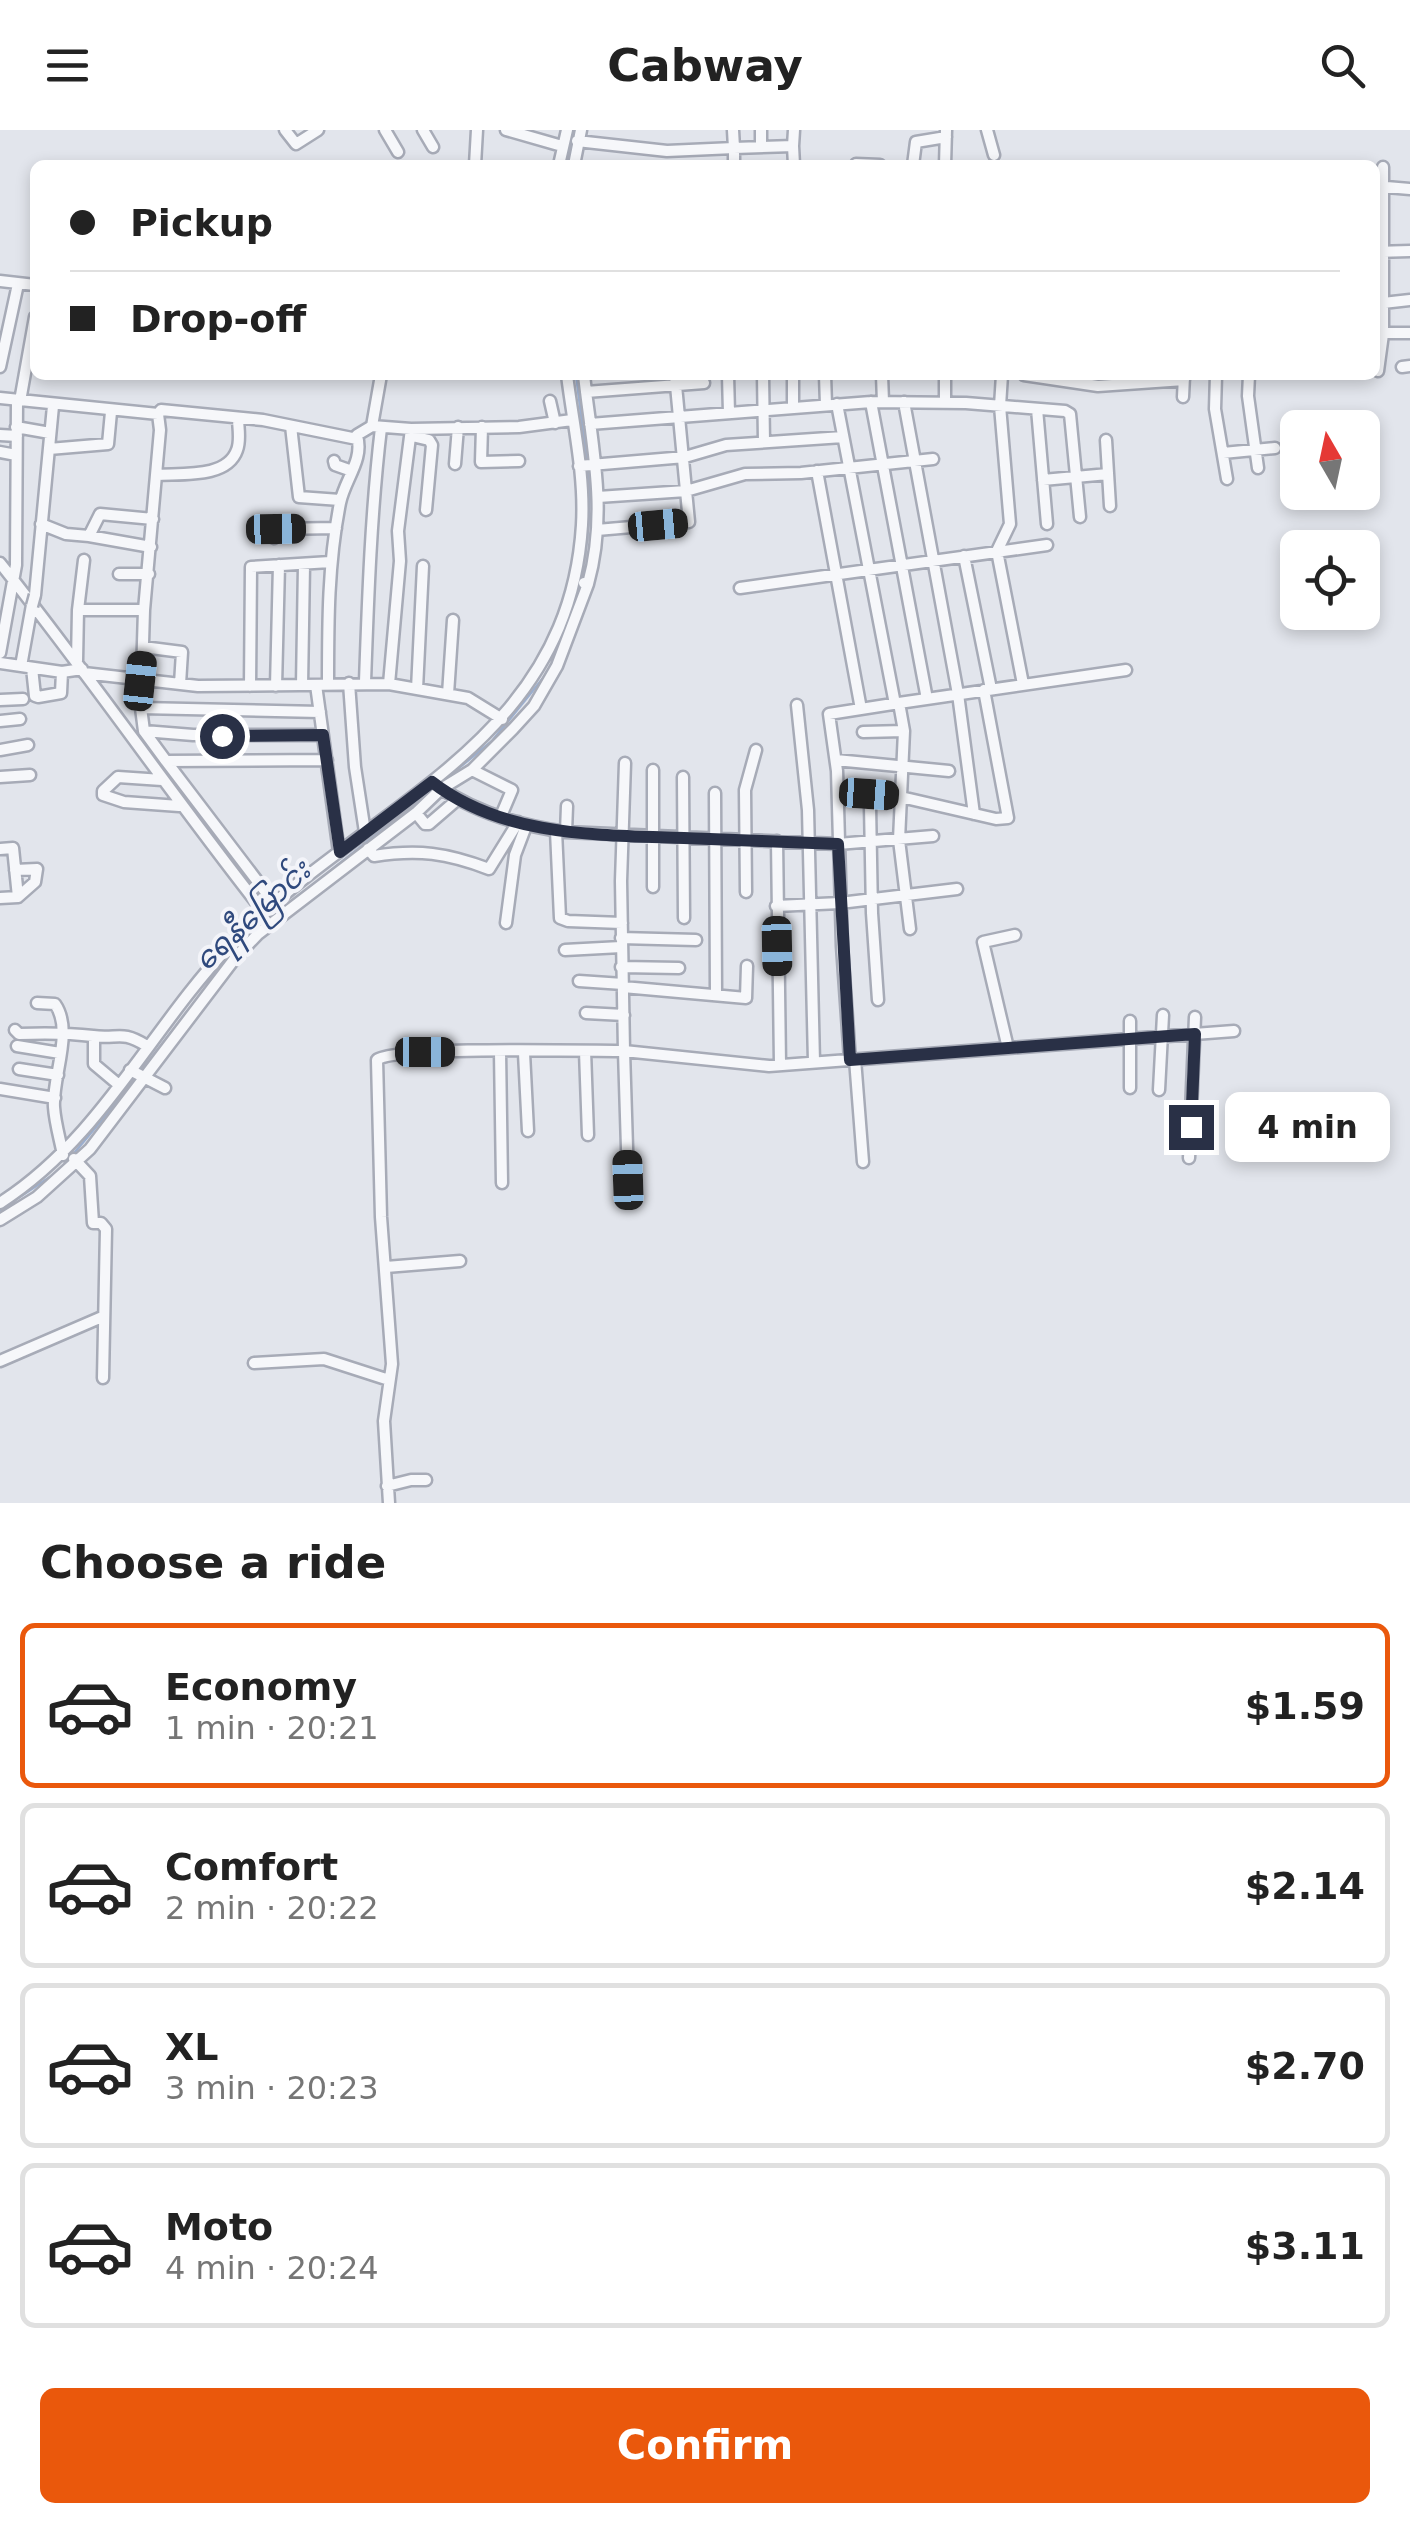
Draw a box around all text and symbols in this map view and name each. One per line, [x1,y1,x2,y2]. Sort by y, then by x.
icon: menu [40,38,95,93]
icon: search [1315,38,1370,93]
text: Cabway [607,39,803,92]
text: Pickup [130,201,273,245]
text: Drop-off [130,297,306,341]
north arrow [1280,410,1380,510]
map controls [1280,410,1380,630]
car [627,507,689,543]
car [246,513,306,545]
button: locate [1280,530,1380,630]
car [122,650,158,712]
route start [200,714,245,759]
car [838,777,900,811]
water label: ရေနီမြောင်း [185,849,324,983]
car [761,916,793,976]
car [395,1037,455,1067]
callout: 4 min [1226,1092,1391,1162]
route end [1169,1105,1214,1150]
text: 4 min [1257,1108,1358,1146]
car [612,1149,644,1211]
text: Choose a ride [40,1536,386,1589]
icon: car [45,1661,135,1751]
text: Economy [165,1665,357,1709]
text: $1.59 [1245,1684,1365,1728]
text: 1 min · 20:21 [165,1709,379,1747]
icon: car [45,1841,135,1931]
text: Comfort [165,1845,338,1889]
text: $2.14 [1245,1864,1365,1908]
text: 2 min · 20:22 [165,1889,379,1927]
icon: car [45,2021,135,2111]
text: XL [165,2025,219,2069]
text: $2.70 [1245,2044,1365,2088]
text: 3 min · 20:23 [165,2069,379,2107]
icon: car [45,2201,135,2291]
text: Moto [165,2205,273,2249]
text: $3.11 [1245,2224,1365,2268]
text: 4 min · 20:24 [165,2249,379,2287]
button: Confirm [40,2388,1370,2503]

